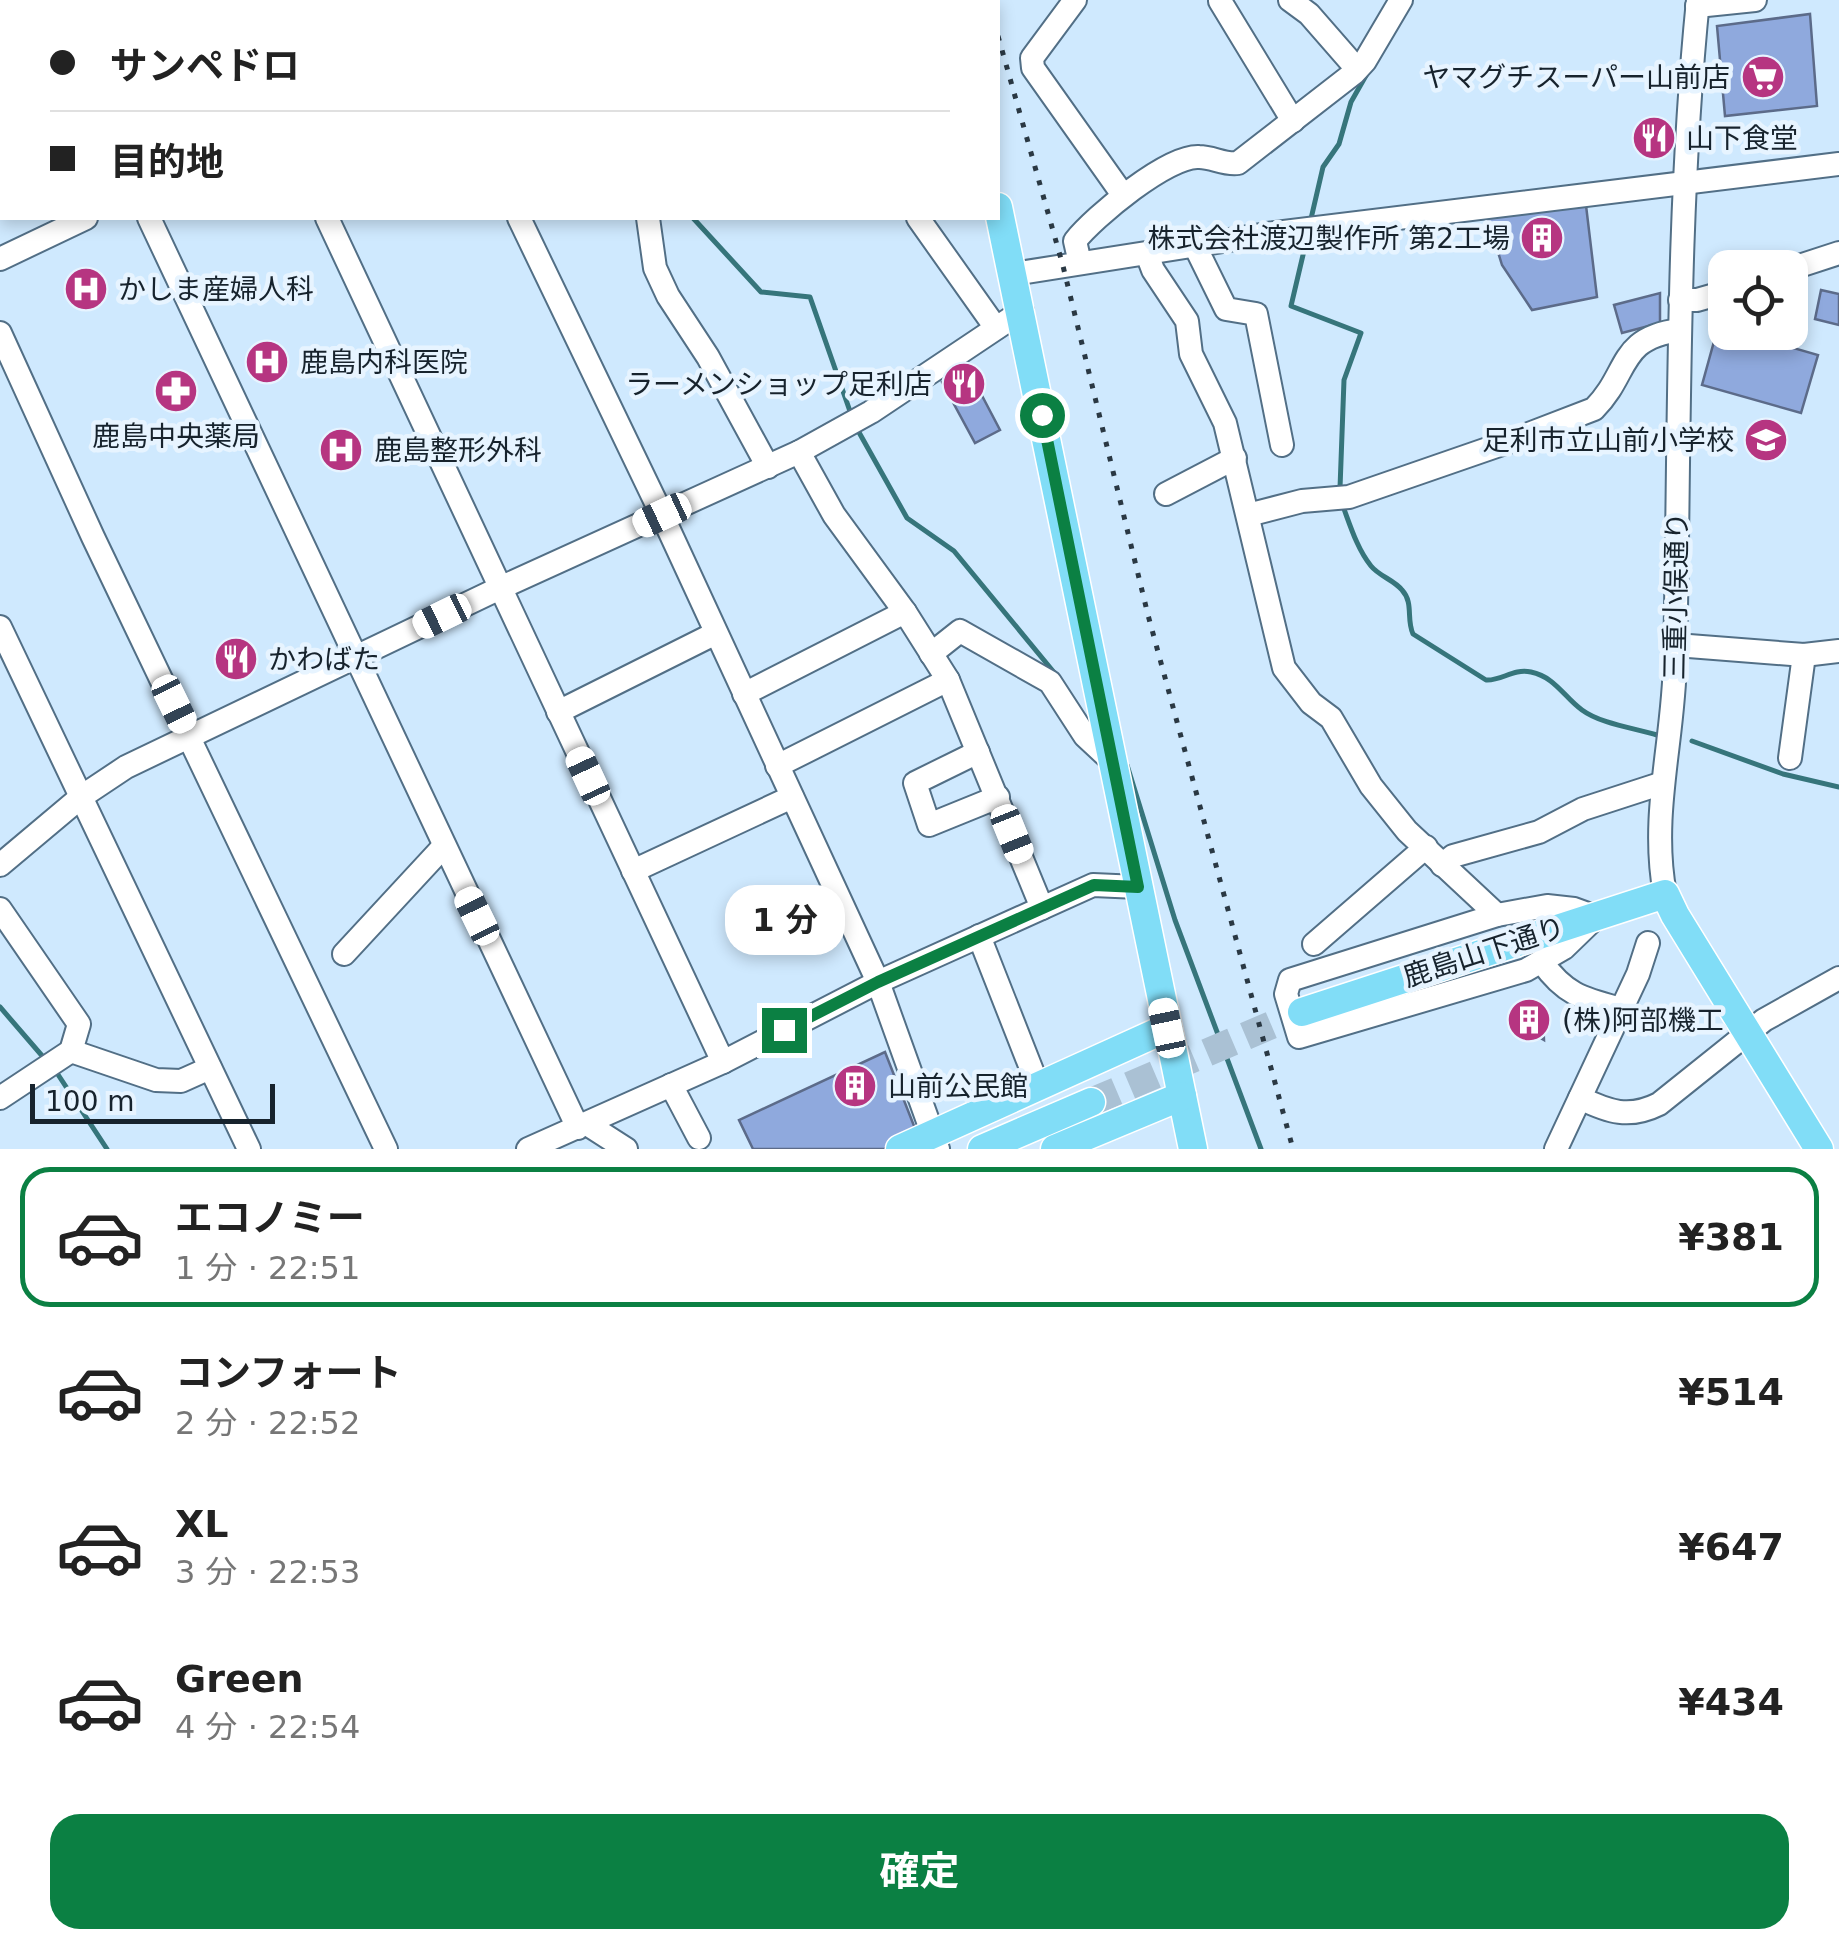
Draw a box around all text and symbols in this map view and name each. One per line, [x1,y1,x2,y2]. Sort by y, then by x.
text: サンペドロ [110,44,300,88]
supermarket icon: ヤマグチスーパー山前店 [1740,54,1786,100]
place label: ヤマグチスーパー山前店 [1422,61,1730,94]
restaurant icon: 山下食堂 [1631,115,1677,161]
place label: 山下食堂 [1686,122,1798,155]
text: 目的地 [110,140,224,184]
building icon: 株式会社渡辺製作所 第2工場 [1519,215,1565,261]
place label: 株式会社渡辺製作所 第2工場 [1147,222,1510,255]
map controls [1708,250,1808,350]
button: locate [1708,250,1808,350]
hospital icon: かしま産婦人科 [63,266,109,312]
place label: かしま産婦人科 [118,273,314,306]
hospital icon: 鹿島内科医院 [244,339,290,385]
place label: 鹿島内科医院 [300,346,468,379]
restaurant icon: ラーメンショップ足利店 [941,361,987,407]
pharmacy icon: 鹿島中央薬局 [153,368,199,414]
place label: ラーメンショップ足利店 [625,368,932,401]
route start [1020,393,1065,438]
school or university icon: 足利市立山前小学校 [1743,417,1789,463]
place label: 鹿島中央薬局 [92,420,260,453]
place label: 足利市立山前小学校 [1482,424,1734,457]
hospital icon: 鹿島整形外科 [318,427,364,473]
place label: 鹿島整形外科 [374,434,542,467]
car [628,489,696,541]
street label: 三重小俣通り [1658,512,1694,680]
car [408,589,476,643]
restaurant icon: かわばた [213,636,259,682]
place label: かわばた [268,643,380,676]
car [147,670,201,738]
car [562,742,614,810]
car [987,801,1037,867]
car [450,882,504,950]
callout: 1 分 [724,885,844,955]
text: 1 分 [752,901,818,939]
street label: 鹿島山下通り [1399,910,1569,994]
car [1146,996,1188,1060]
building icon: (株)阿部機工 [1506,997,1552,1043]
place label: (株)阿部機工 [1562,1004,1724,1037]
route end [762,1008,807,1053]
building icon: 山前公民館 [832,1063,878,1109]
place label: 山前公民館 [888,1070,1028,1103]
scale bar [30,1079,275,1124]
text: 100 m [45,1085,135,1118]
icon: car [55,1192,145,1282]
text: エコノミー [175,1196,365,1240]
text: ¥381 [1678,1215,1784,1259]
text: 1 分 · 22:51 [175,1249,360,1287]
icon: car [55,1347,145,1437]
text: コンフォート [175,1351,402,1395]
text: ¥514 [1678,1370,1784,1414]
text: 2 分 · 22:52 [175,1404,360,1442]
icon: car [55,1502,145,1592]
text: XL [175,1502,229,1546]
text: ¥647 [1678,1525,1784,1569]
text: 3 分 · 22:53 [175,1553,360,1591]
icon: car [55,1657,145,1747]
text: Green [175,1657,304,1701]
text: ¥434 [1678,1680,1784,1724]
text: 4 分 · 22:54 [175,1708,360,1746]
button: 確定 [50,1814,1789,1929]

